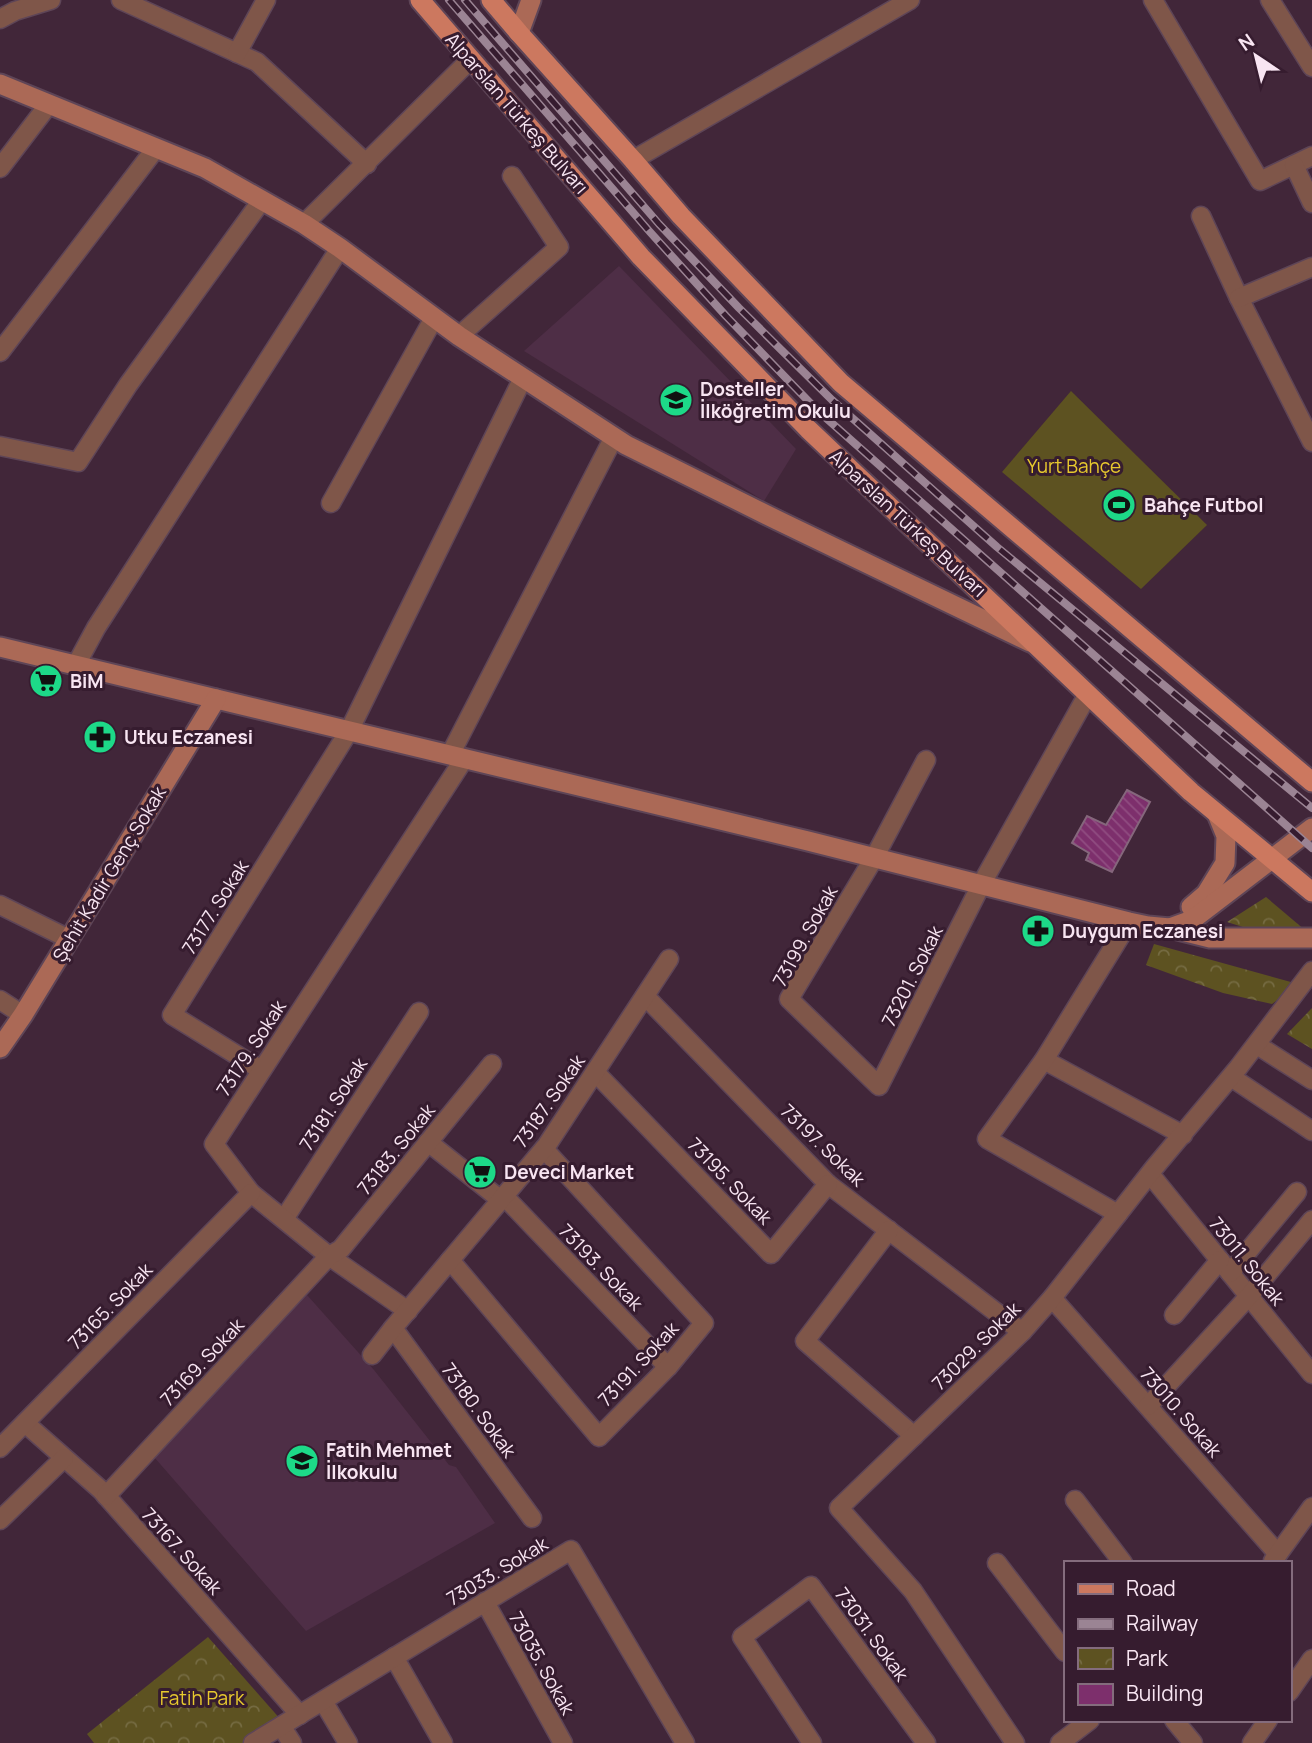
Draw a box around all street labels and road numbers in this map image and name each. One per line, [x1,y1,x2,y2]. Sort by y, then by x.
street label: Alparslan Türkeş Bulvarı [440,27,594,199]
street label: Alparslan Türkeş Bulvarı [824,443,992,603]
street label: Şehit Kadir Genç Sokak [46,781,172,967]
street label: 73177. Sokak [176,854,255,959]
street label: 73199. Sokak [767,880,844,991]
street label: 73201. Sokak [875,921,949,1031]
street label: 73179. Sokak [210,995,292,1101]
street label: 73187. Sokak [507,1049,591,1153]
street label: 73181. Sokak [293,1052,373,1156]
street label: 73183. Sokak [351,1098,441,1200]
street label: 73197. Sokak [775,1098,871,1192]
street label: 73195. Sokak [682,1132,778,1230]
street label: 73011. Sokak [1203,1211,1291,1311]
street label: 73193. Sokak [553,1218,649,1316]
street label: 73165. Sokak [62,1257,158,1355]
street label: 73029. Sokak [926,1296,1026,1396]
street label: 73169. Sokak [154,1312,250,1412]
street label: 73191. Sokak [592,1316,684,1412]
street label: 73180. Sokak [436,1357,522,1463]
street label: 73010. Sokak [1135,1361,1228,1463]
street label: 73167. Sokak [136,1502,228,1600]
street label: 73033. Sokak [442,1530,553,1611]
street label: 73031. Sokak [829,1582,915,1687]
street label: 73035. Sokak [503,1607,581,1720]

